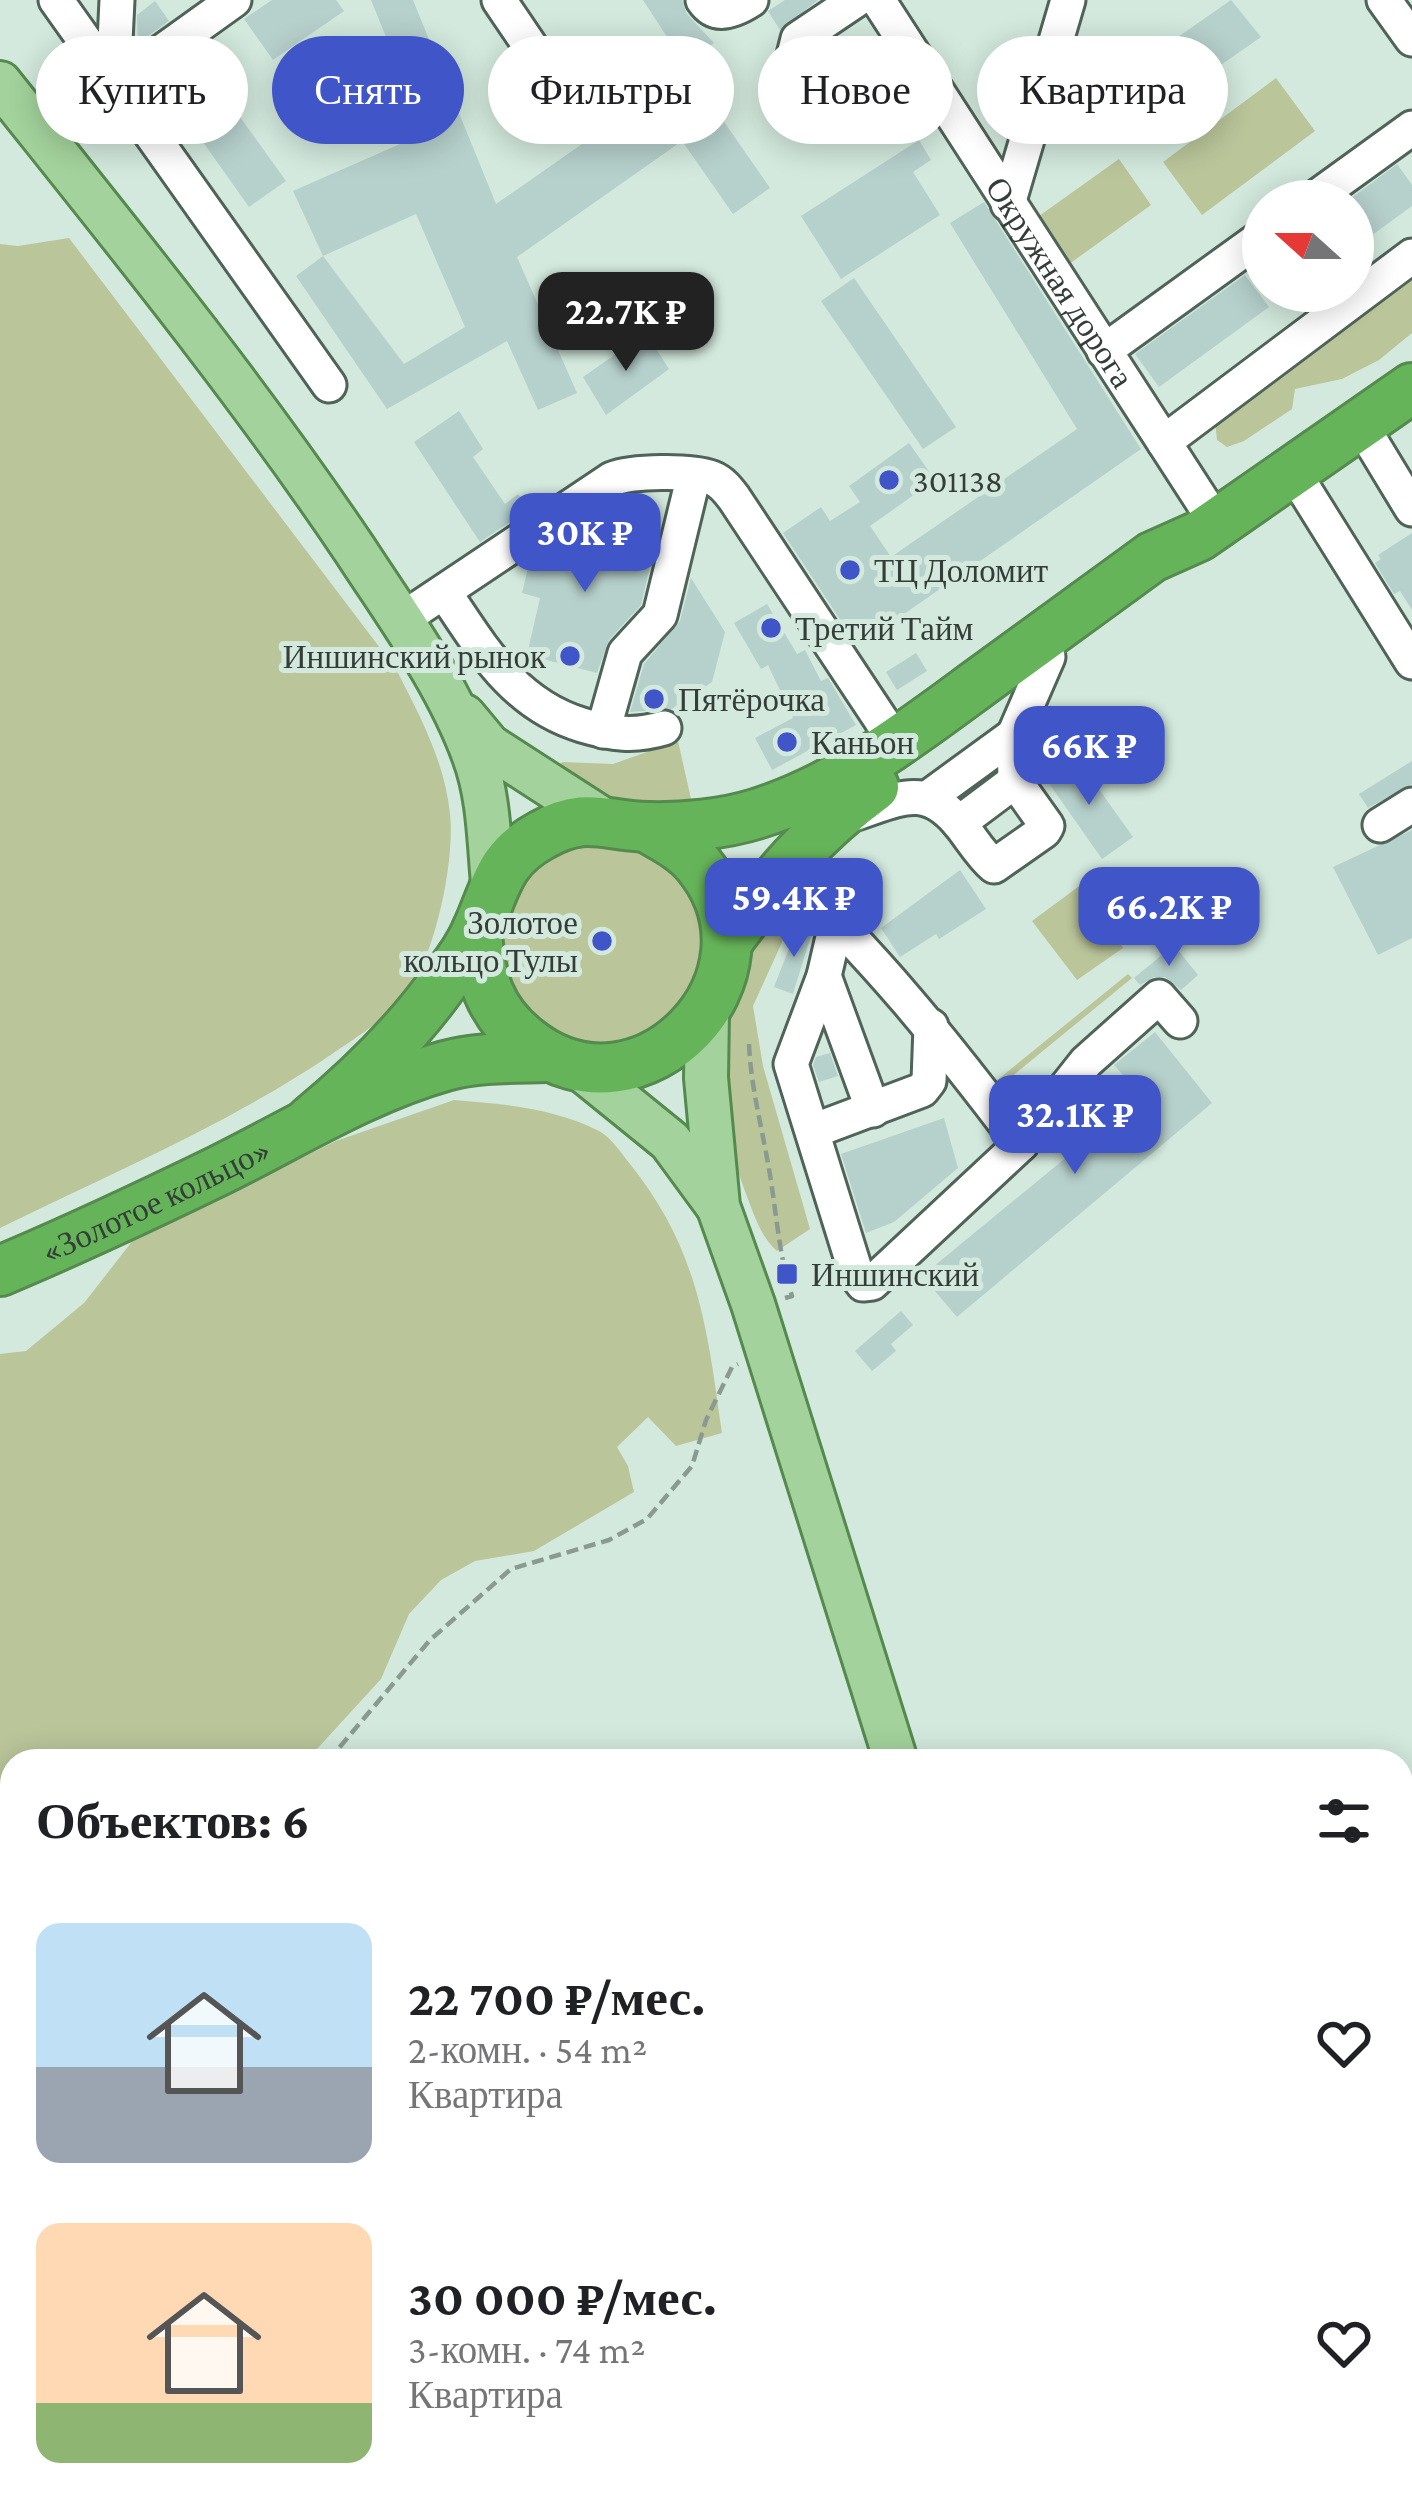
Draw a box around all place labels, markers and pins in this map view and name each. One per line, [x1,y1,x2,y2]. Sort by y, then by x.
pin: 22.7K ₽ [515,272,737,374]
place label: 301138 [913,462,1003,499]
marker: 301138 [876,467,902,493]
pin: 30K ₽ [501,493,669,595]
place label: ТЦ Доломит [874,552,1048,589]
marker: ТЦ Доломит [837,557,863,583]
place label: Третий Тайм [795,610,974,647]
marker: Третий Тайм [758,615,784,641]
place label: Иншинский рынок [283,638,547,675]
marker: Иншинский рынок [557,643,583,669]
place label: Пятёрочка [678,681,825,718]
marker: Пятёрочка [641,686,667,712]
pin: 66K ₽ [1005,706,1173,808]
place label: Каньон [811,724,914,761]
marker: Каньон [774,729,800,755]
pin: 59.4K ₽ [683,858,905,960]
pin: 66.2K ₽ [1058,867,1280,969]
place label: Золотое кольцо Тулы [404,904,578,979]
marker: Золотое кольцо Тулы [589,928,615,954]
pin: 32.1K ₽ [964,1075,1186,1177]
place label: Иншинский [811,1256,979,1293]
marker: Иншинский [774,1261,800,1287]

